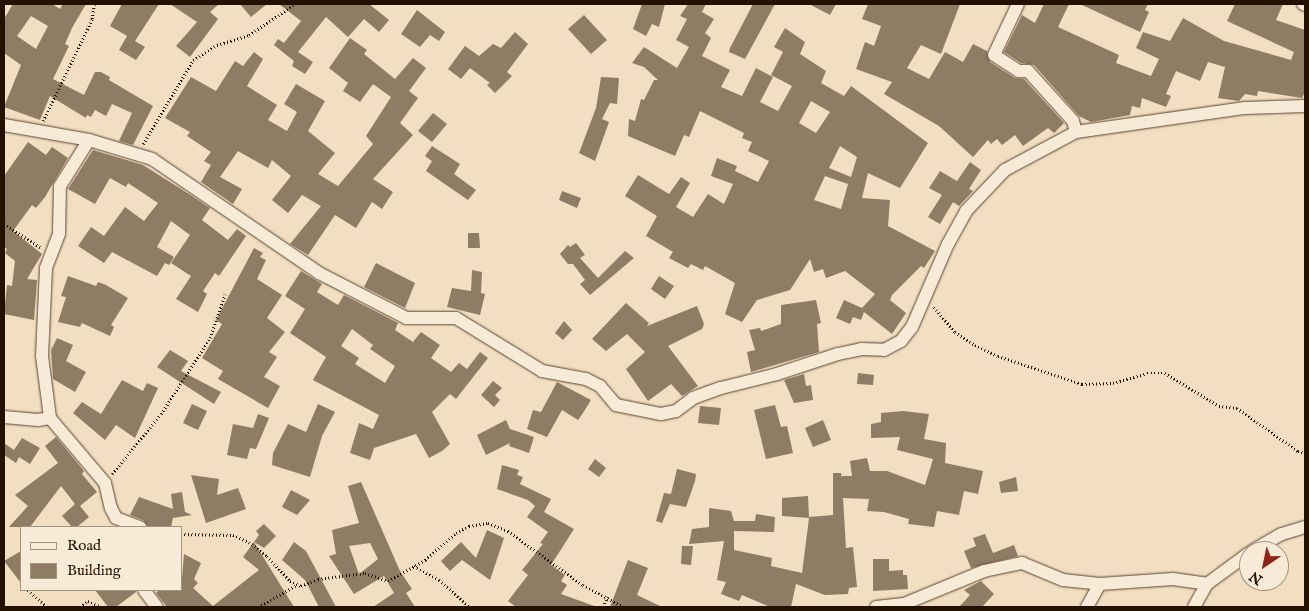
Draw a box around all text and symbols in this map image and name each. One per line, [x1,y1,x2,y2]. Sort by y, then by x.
legend [20,526,182,591]
text: Road [67,536,101,555]
north arrow [1239,541,1289,591]
text: Building [67,561,121,580]
text: N [1246,567,1266,588]

